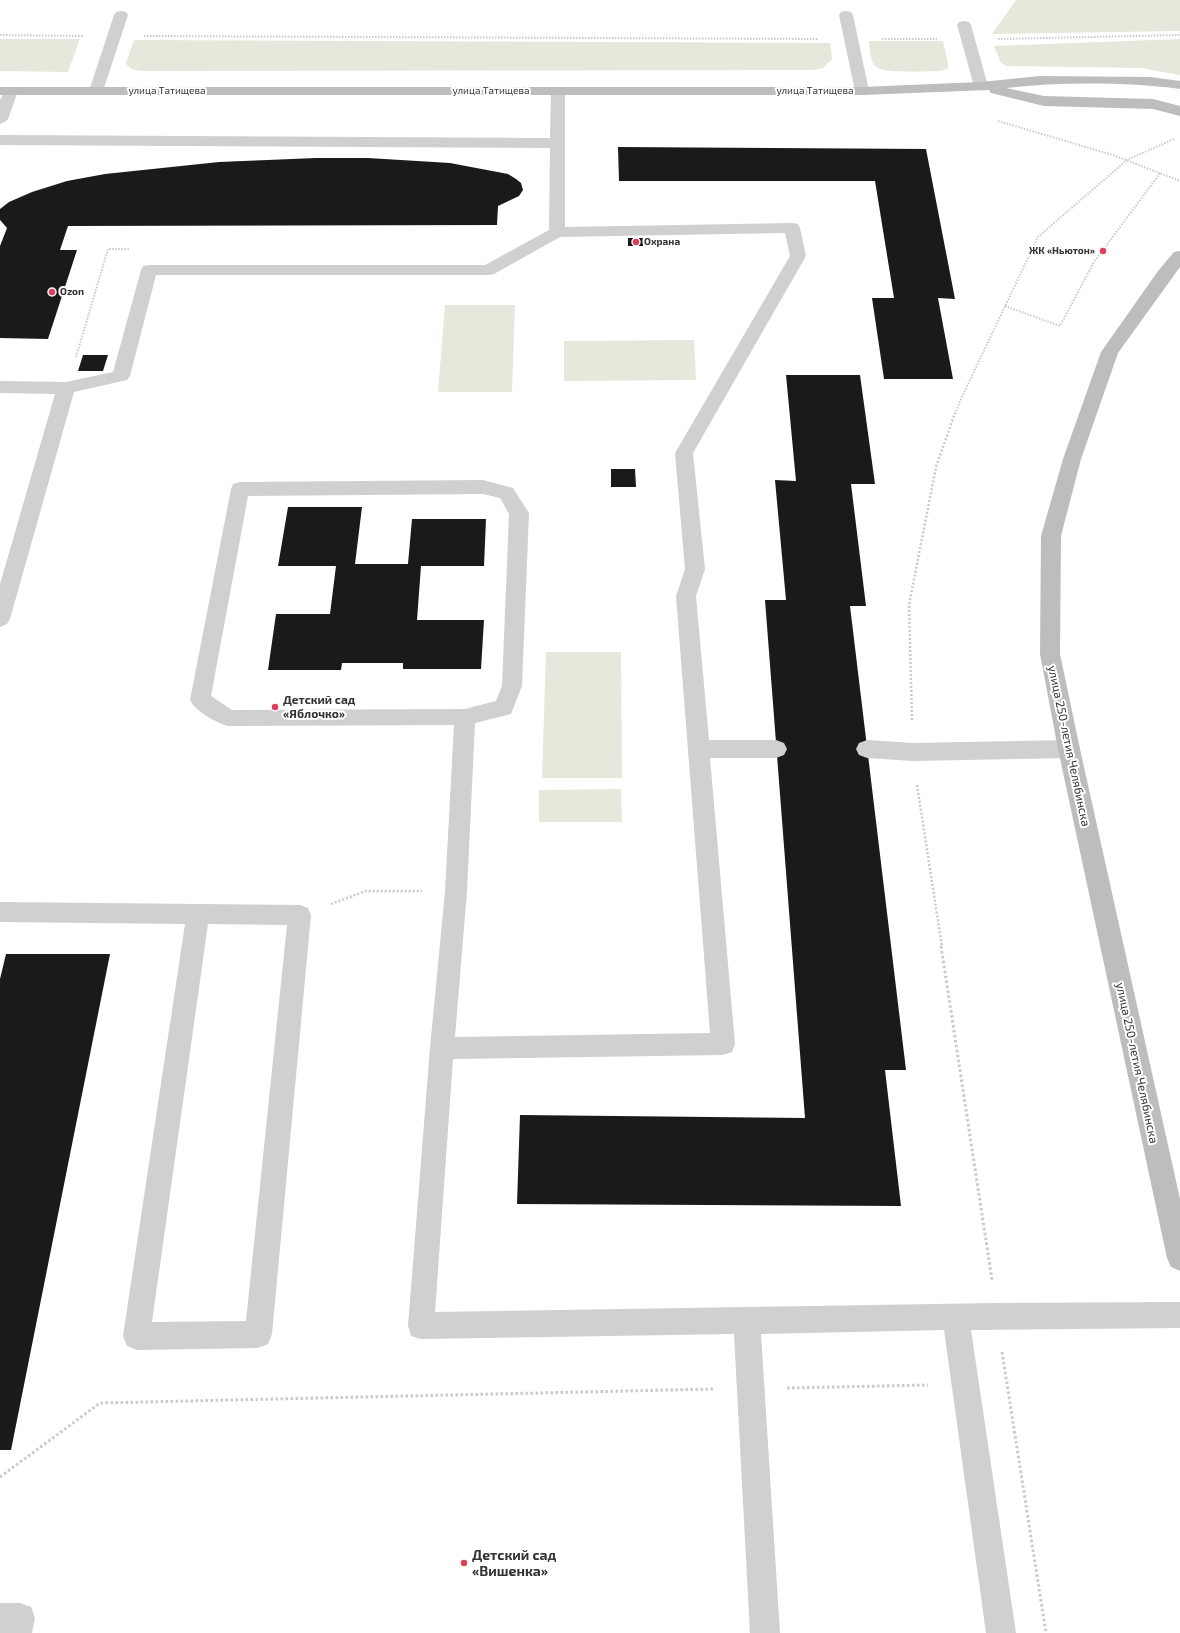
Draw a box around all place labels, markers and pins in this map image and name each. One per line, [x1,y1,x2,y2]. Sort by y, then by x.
place label: Охрана [644,236,680,248]
marker: Охрана [631,237,641,247]
place label: ЖК «Ньютон» [1029,245,1095,257]
marker: ЖК «Ньютон» [1098,246,1108,256]
place label: Ozon [60,286,84,298]
marker: Ozon [47,287,57,297]
place label: Детский сад «Яблочко» [283,693,355,721]
marker: Детский сад «Яблочко» [270,702,280,712]
place label: Детский сад «Вишенка» [472,1547,556,1580]
marker: Детский сад «Вишенка» [459,1558,469,1568]

